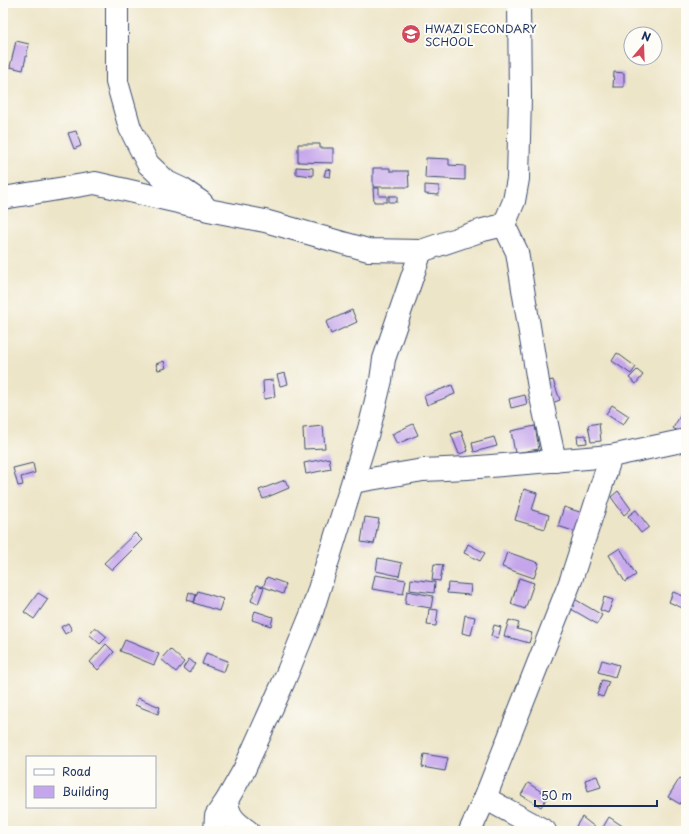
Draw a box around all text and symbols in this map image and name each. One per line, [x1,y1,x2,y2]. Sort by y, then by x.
place label: HWAZI SECONDARY SCHOOL [425,20,537,50]
school or university icon: HWAZI SECONDARY SCHOOL [400,23,422,45]
north arrow [623,26,663,66]
text: N [640,27,654,46]
legend [26,756,156,808]
text: Road [62,762,91,780]
text: Building [62,782,109,800]
scale bar [535,782,657,808]
text: 50 m [541,786,572,804]

